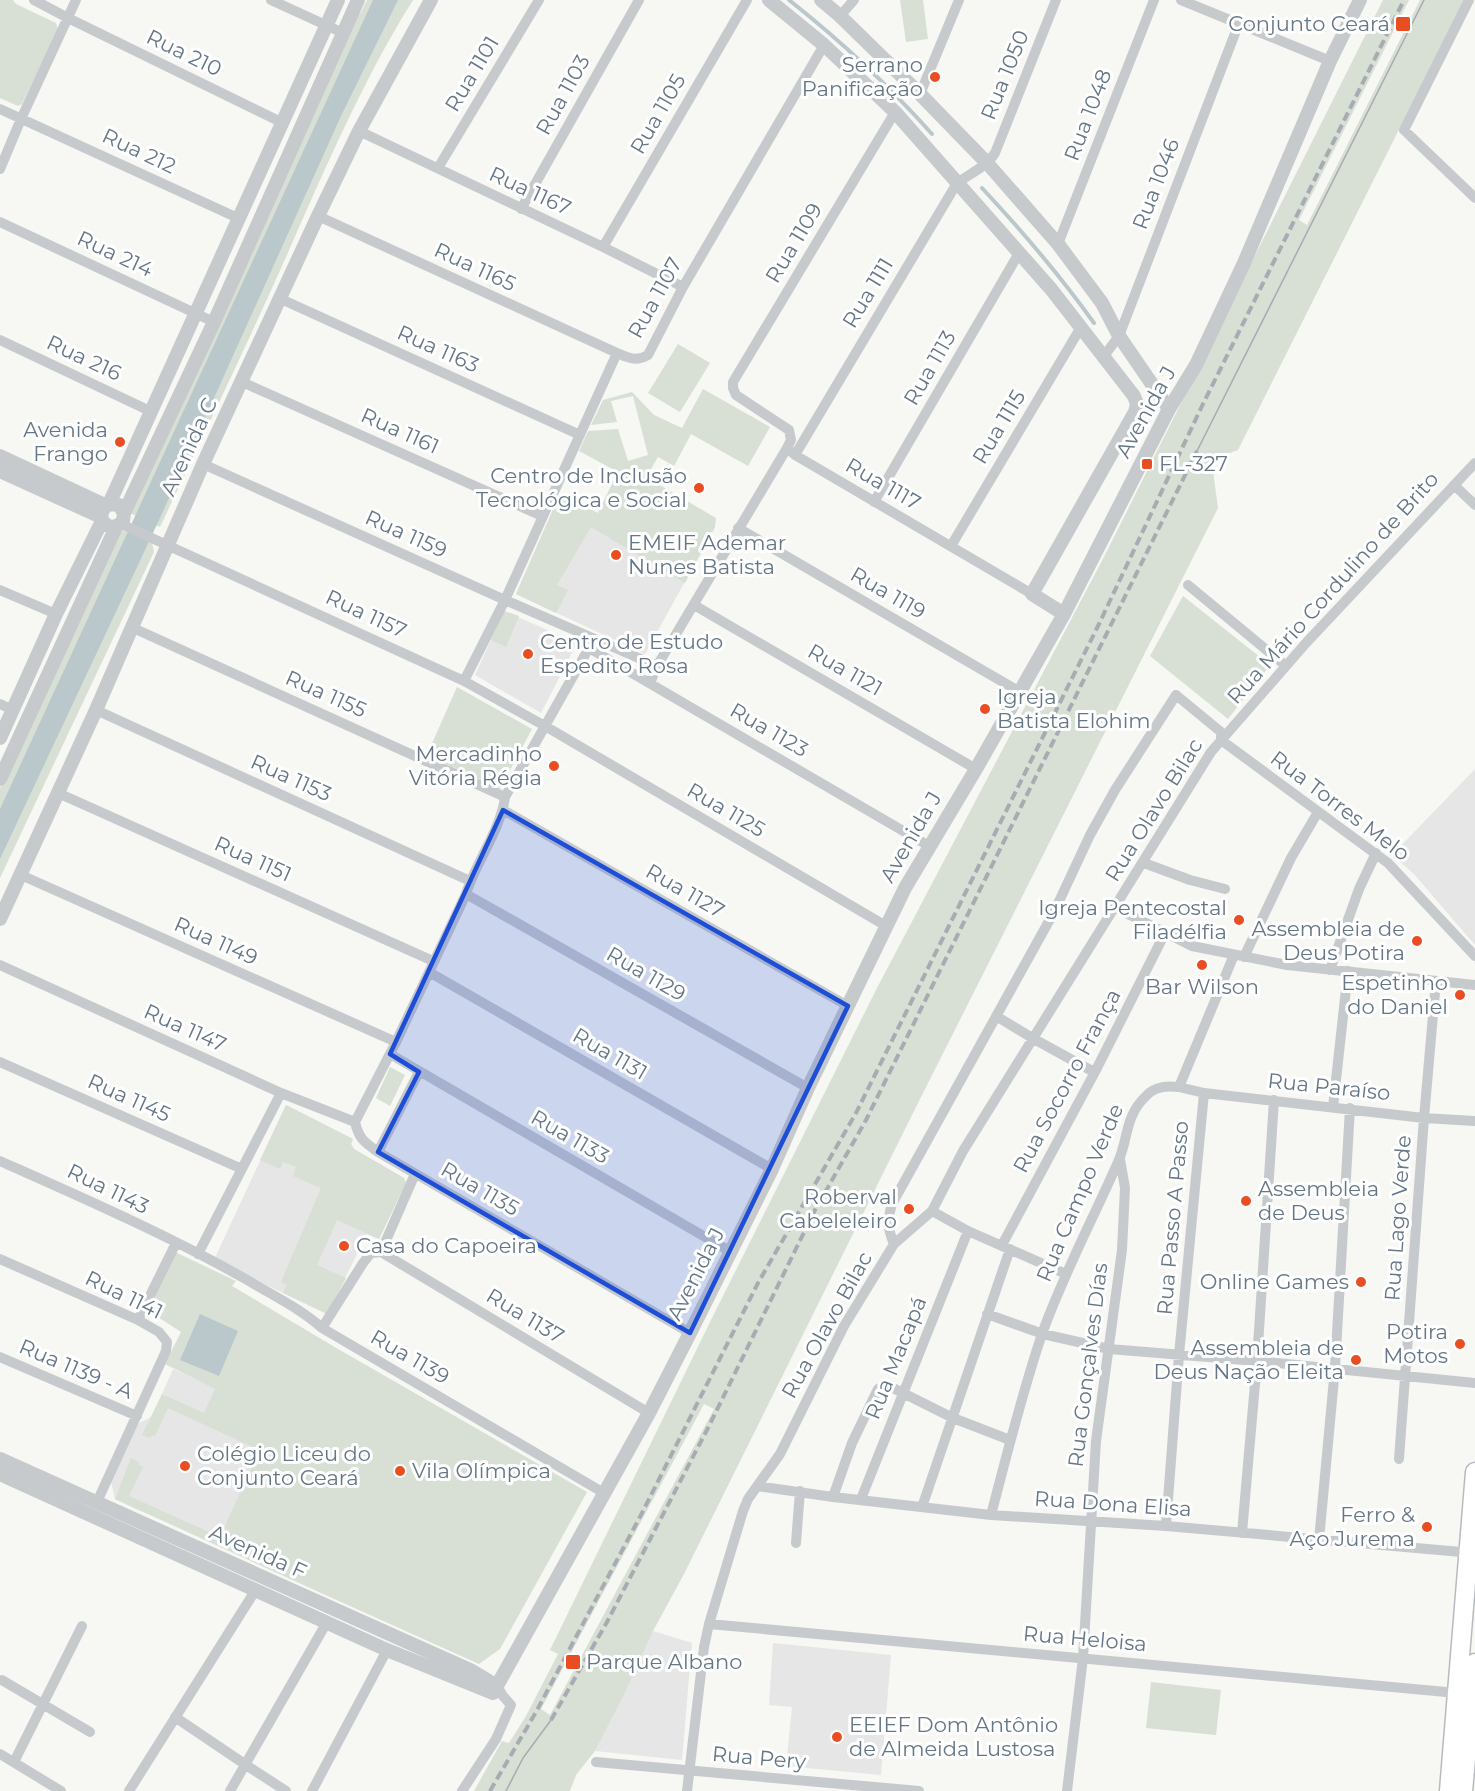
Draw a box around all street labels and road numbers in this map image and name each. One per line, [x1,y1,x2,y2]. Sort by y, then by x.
street label: Rua 210 [143,24,226,81]
street label: Rua 1050 [975,26,1034,123]
street label: Rua 1101 [439,31,504,116]
street label: Rua 1103 [530,50,595,139]
street label: Rua 1048 [1059,65,1116,164]
street label: Rua 1105 [625,69,690,158]
street label: Rua 212 [98,123,180,179]
street label: Rua 1046 [1127,135,1184,233]
street label: Rua 1167 [485,161,575,220]
street label: Rua 1109 [760,198,827,287]
street label: Rua 214 [73,225,157,282]
street label: Rua 1165 [430,237,520,296]
street label: Rua 1107 [622,253,687,343]
street label: Rua 1111 [837,253,898,332]
street label: Rua 1163 [393,319,483,378]
street label: Rua 1113 [898,326,961,409]
street label: Rua 216 [43,329,126,386]
street label: Avenida J [1110,362,1181,462]
street label: Rua 1115 [967,385,1030,468]
street label: Avenida C [155,394,222,500]
street label: Rua 1161 [357,402,443,459]
street label: Rua 1117 [841,452,925,515]
street label: Rua Mário Cordulino de Brito [1222,466,1444,709]
street label: Rua 1159 [361,504,451,563]
street label: Rua 1119 [846,561,930,624]
street label: Rua 1157 [322,584,411,643]
street label: Rua 1121 [804,638,887,701]
street label: Rua 1155 [282,665,371,722]
street label: Rua 1123 [726,697,813,762]
street label: Rua Olavo Bilac [1100,734,1208,886]
street label: Rua Torres Melo [1266,745,1415,866]
street label: Rua 1153 [247,749,336,806]
street label: Rua 1125 [683,777,770,842]
street label: Avenida J [875,787,947,887]
street label: Rua 1151 [211,830,296,887]
street label: Rua 1127 [641,858,729,923]
street label: Rua 1149 [171,911,262,970]
street label: Rua 1129 [602,941,690,1006]
street label: Rua Socorro França [1007,985,1126,1177]
street label: Rua 1147 [140,998,230,1057]
street label: Rua 1131 [569,1022,652,1085]
street label: Rua 1145 [84,1068,175,1127]
street label: Rua Paraíso [1266,1068,1392,1105]
street label: Rua Campo Verde [1031,1100,1128,1285]
street label: Rua 1133 [527,1104,614,1169]
street label: Rua Passo A Passo [1152,1120,1193,1316]
street label: Rua Lago Verde [1379,1134,1416,1302]
street label: Rua 1135 [437,1156,524,1221]
street label: Rua 1143 [63,1158,153,1219]
street label: Avenida J [662,1223,730,1324]
street label: Rua Olavo Bilac [776,1247,877,1402]
street label: Rua Gonçalves Días [1063,1261,1112,1469]
street label: Rua 1141 [81,1265,167,1324]
street label: Rua 1137 [482,1283,569,1349]
street label: Rua Macapá [860,1293,932,1423]
street label: Rua 1139 [366,1324,454,1389]
street label: Rua 1139 - A [16,1333,138,1404]
street label: Rua Dona Elisa [1033,1486,1193,1521]
street label: Avenida F [206,1519,311,1584]
street label: Rua Heloisa [1022,1621,1148,1656]
street label: Rua Pery [711,1741,808,1774]

